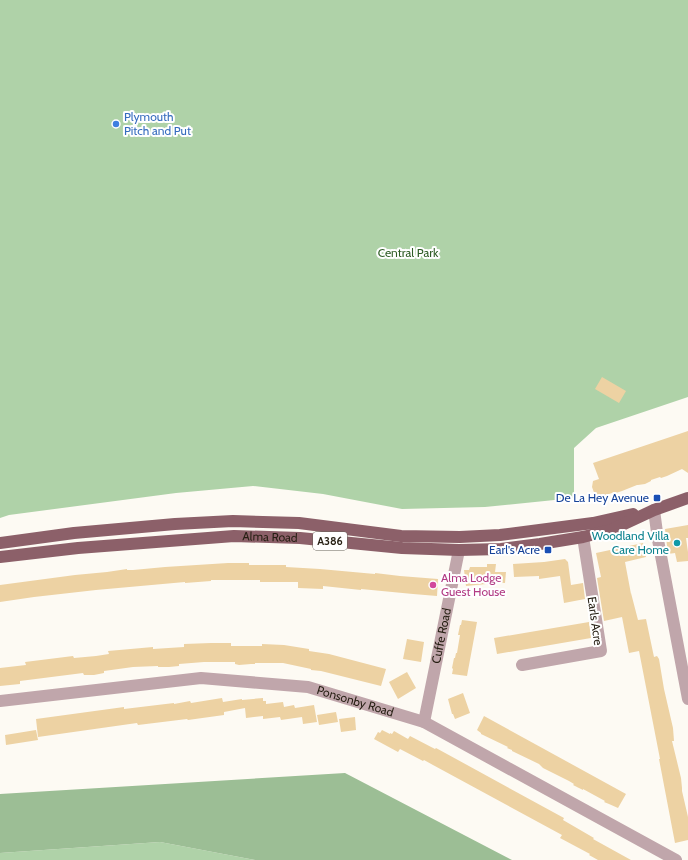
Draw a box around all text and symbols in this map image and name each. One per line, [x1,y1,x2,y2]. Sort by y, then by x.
place label: Plymouth Pitch and Put [124,109,191,138]
marker: Plymouth Pitch and Put [111,119,121,129]
park label: Central Park [378,245,439,260]
place label: De La Hey Avenue [556,490,649,505]
marker: De La Hey Avenue [652,493,662,503]
street label: Alma Road [242,528,298,545]
place label: Woodland Villa Care Home [592,528,669,557]
road number: A386 [313,532,347,550]
marker: Woodland Villa Care Home [672,538,682,548]
place label: Earl's Acre [489,542,540,557]
marker: Earl's Acre [543,545,553,555]
place label: Alma Lodge Guest House [441,570,505,599]
marker: Alma Lodge Guest House [428,580,438,590]
street label: Earls Acre [585,596,606,646]
street label: Cuffe Road [428,607,454,665]
street label: Ponsonby Road [315,682,396,719]

